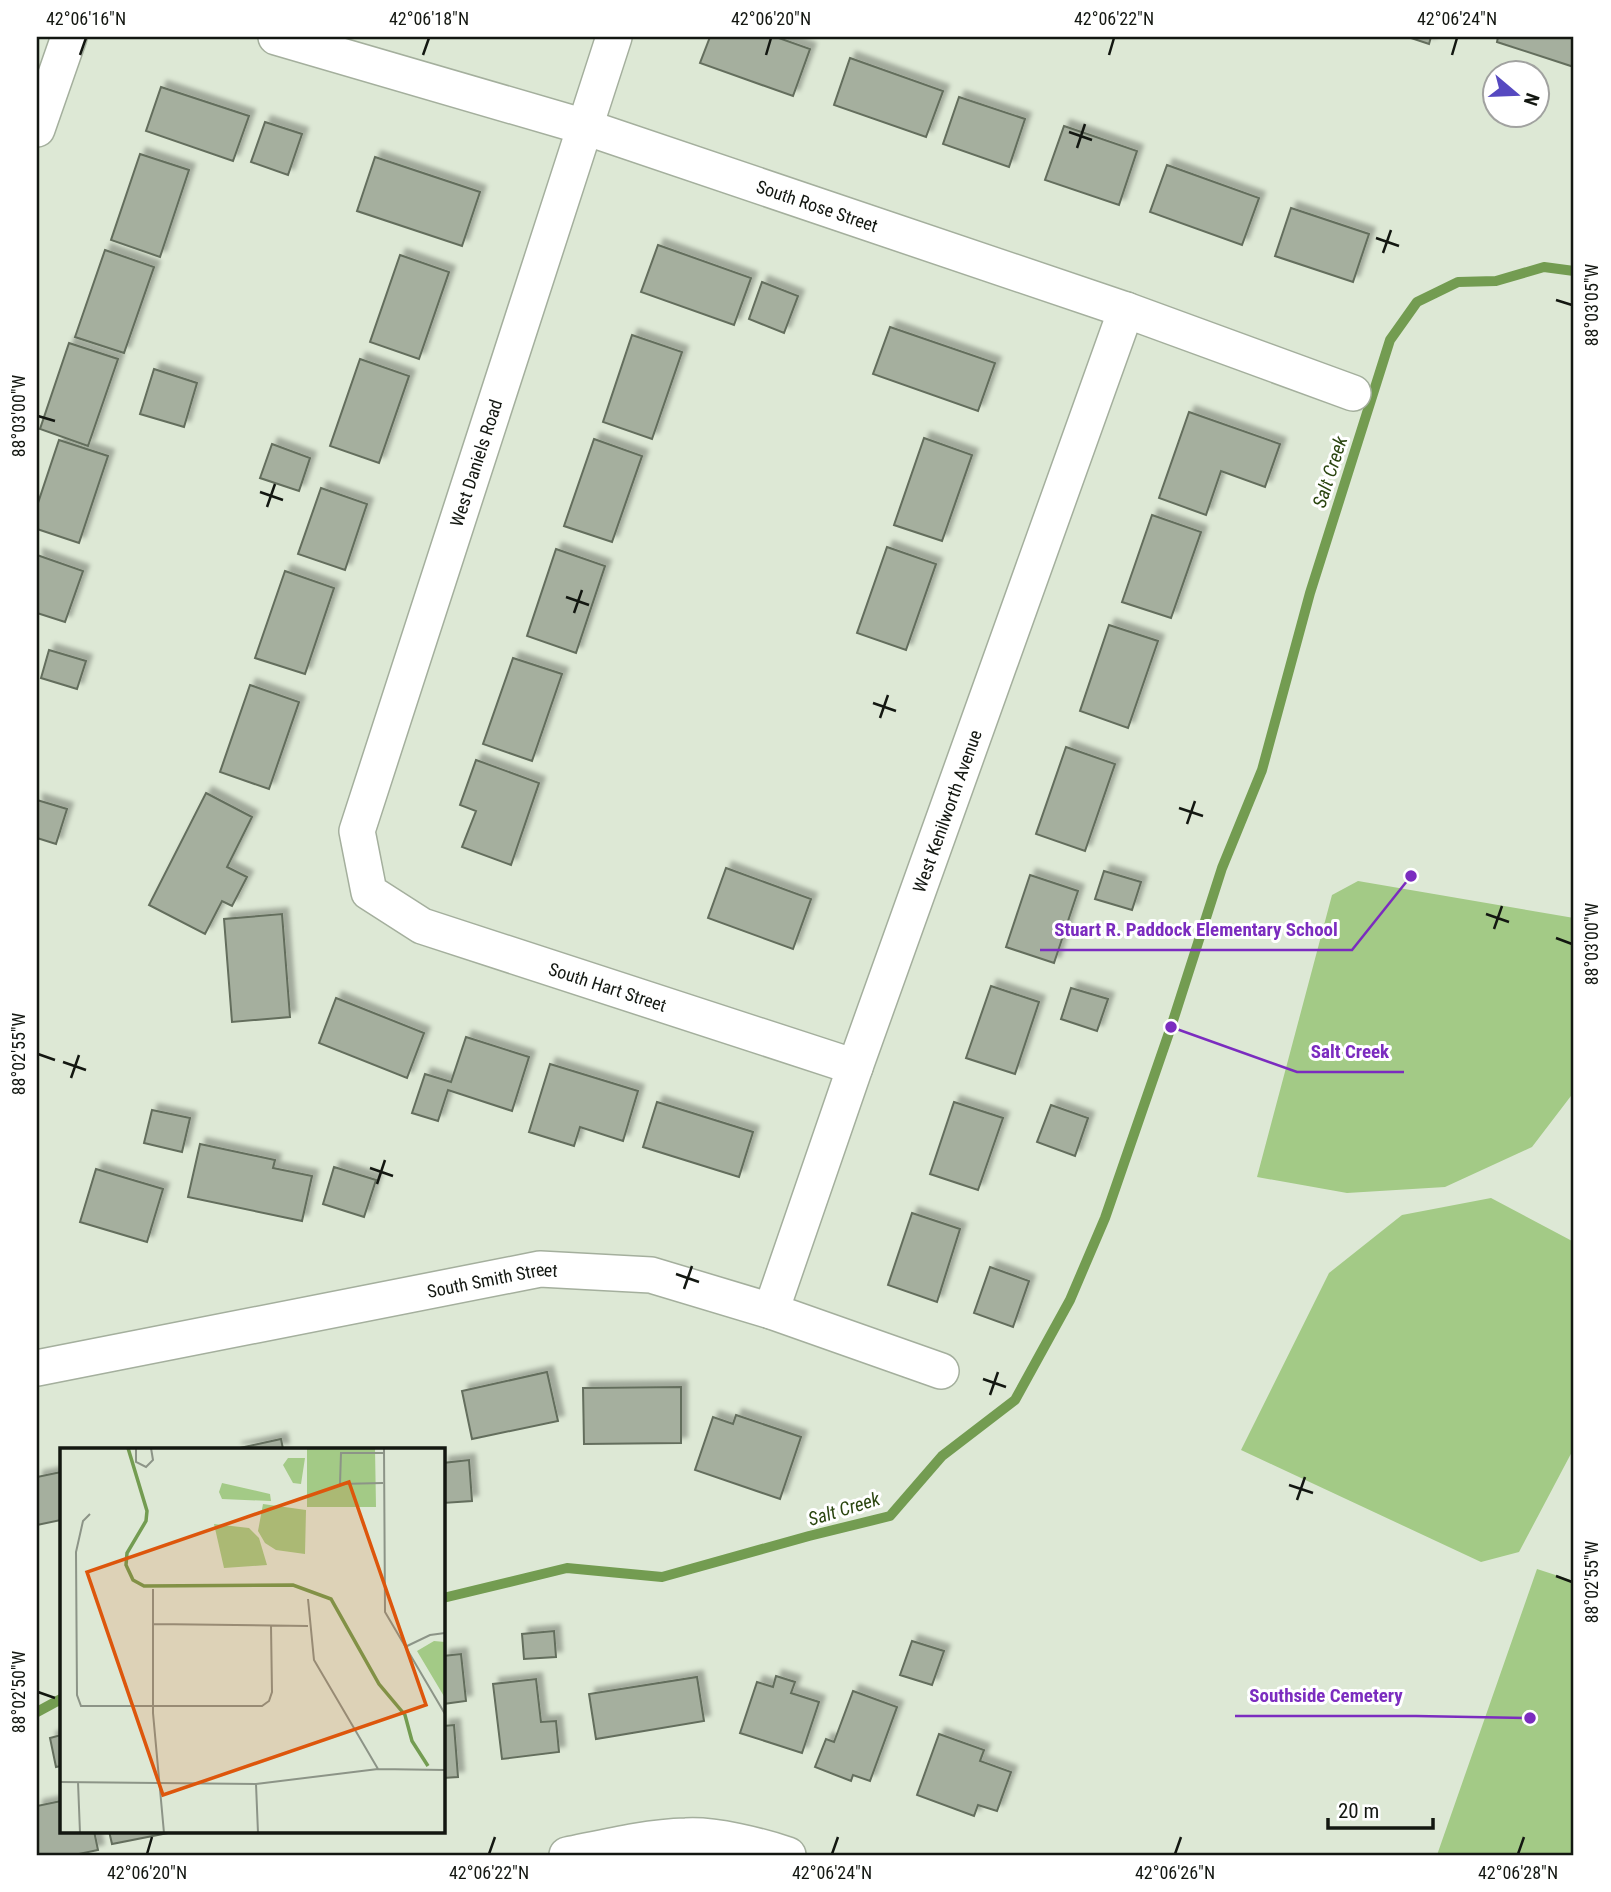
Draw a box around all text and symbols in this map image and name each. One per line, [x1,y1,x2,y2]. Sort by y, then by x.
text: 42°06'16"N [46,8,126,29]
text: 42°06'18"N [389,8,469,29]
text: 42°06'20"N [731,8,811,29]
text: 42°06'22"N [1074,8,1154,29]
text: 42°06'24"N [1417,8,1497,29]
north arrow [1482,60,1552,130]
text: N [1519,90,1544,109]
street label: South Rose Street [754,175,881,236]
text: 88°03'05"W [1581,263,1602,346]
text: 88°03'00"W [8,374,29,457]
street label: West Daniels Road [446,397,506,529]
water label: Salt Creek [1308,433,1353,511]
street label: West Kenilworth Avenue [908,727,985,895]
text: 88°03'00"W [1581,902,1602,985]
callout: Stuart R. Paddock Elementary School [1040,910,1352,950]
text: Stuart R. Paddock Elementary School [1054,918,1338,941]
street label: South Hart Street [546,957,669,1015]
text: 88°02'55"W [8,1012,29,1095]
callout: Salt Creek [1297,1032,1404,1072]
text: Salt Creek [1311,1040,1390,1063]
street label: South Smith Street [425,1258,558,1302]
inset map [60,1448,444,1832]
water label: Salt Creek [805,1487,883,1531]
text: 88°02'55"W [1581,1540,1602,1623]
text: 88°02'50"W [8,1650,29,1733]
callout: Southside Cemetery [1235,1676,1416,1716]
text: Southside Cemetery [1249,1684,1403,1707]
scale bar [1328,1787,1432,1831]
text: 20 m [1338,1799,1379,1823]
text: 42°06'20"N [107,1862,187,1883]
text: 42°06'22"N [449,1862,529,1883]
text: 42°06'24"N [792,1862,872,1883]
text: 42°06'26"N [1135,1862,1215,1883]
text: 42°06'28"N [1478,1862,1558,1883]

